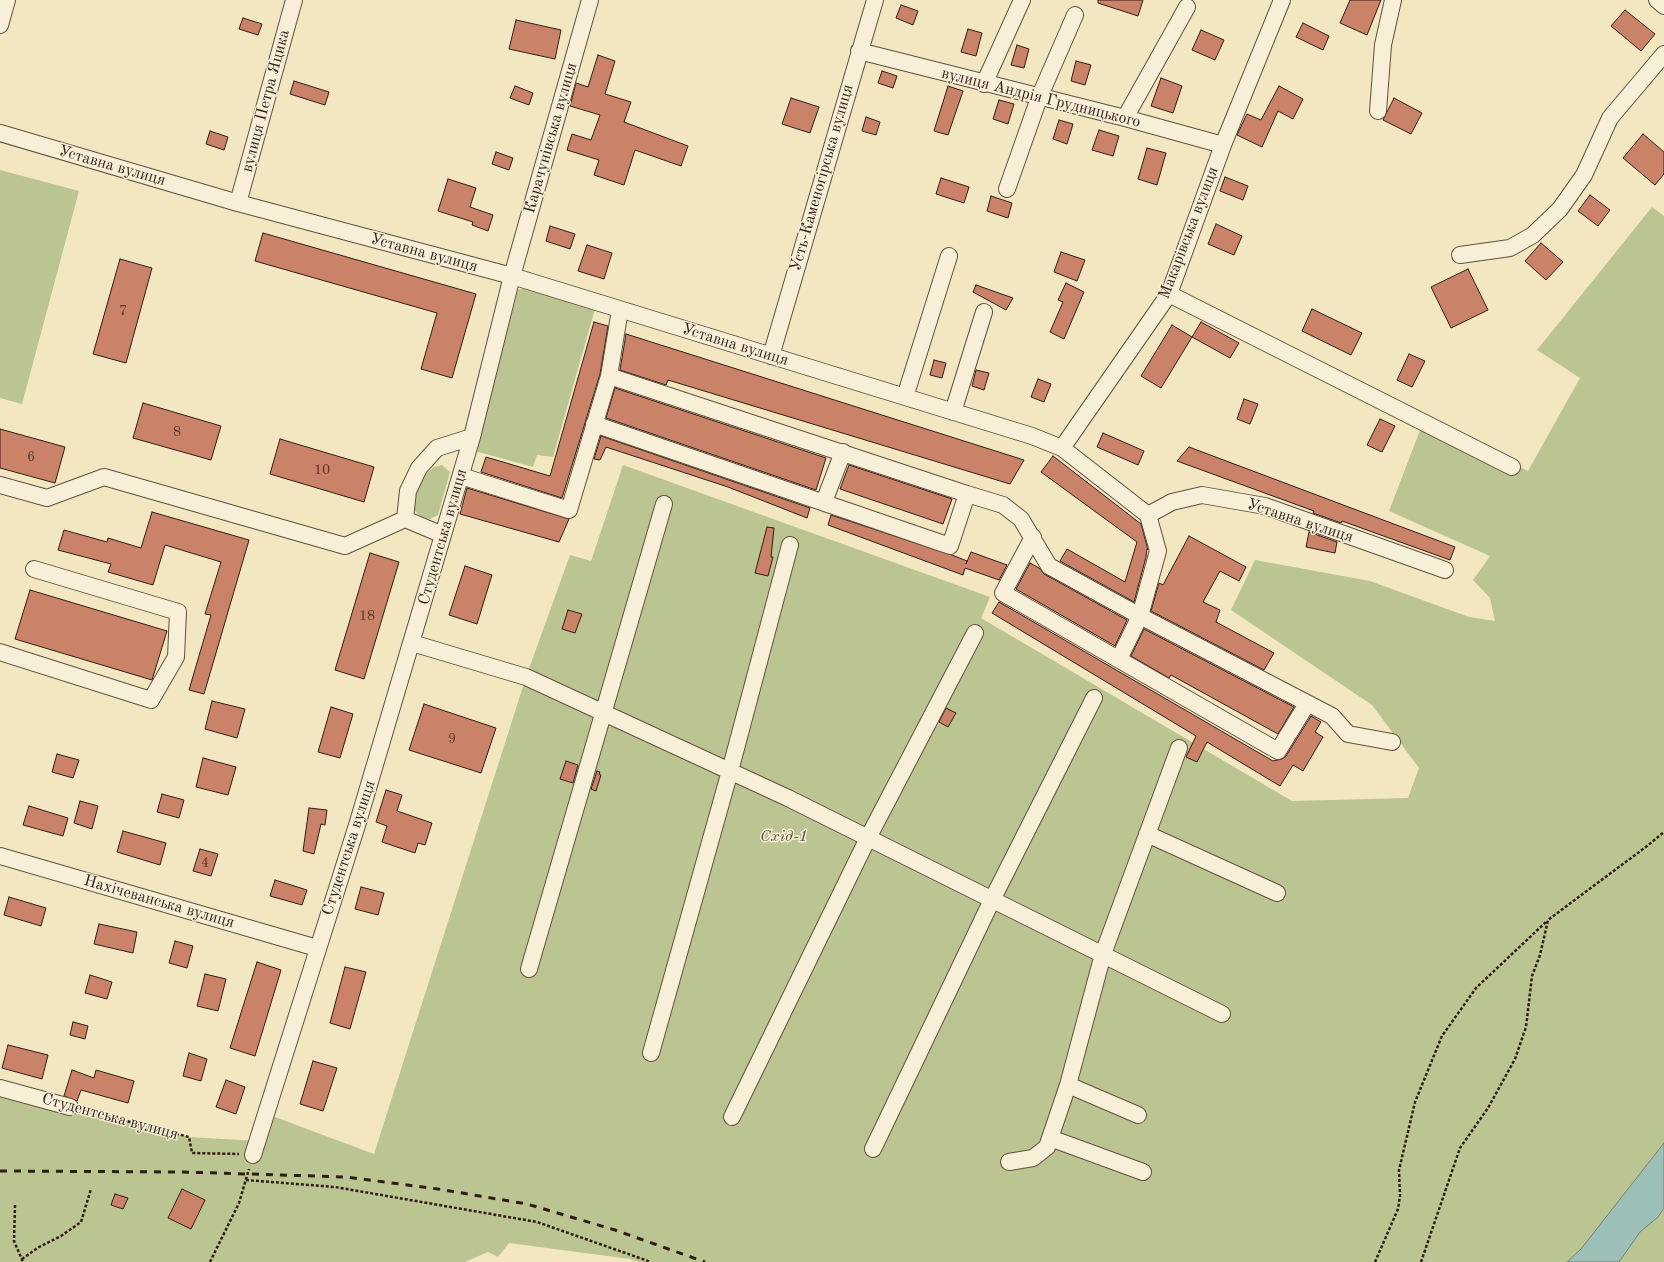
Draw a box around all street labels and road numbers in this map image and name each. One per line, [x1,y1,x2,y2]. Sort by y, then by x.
street label: вулиця Петра Яцика [238,28,294,174]
street label: Карачунівська вулиця [520,60,582,216]
street label: вулиця Андрія Грудницького [939,64,1143,132]
street label: Усть-Каменогірська вулиця [786,82,858,274]
street label: Уставна вулиця [56,142,168,190]
street label: Макарівська вулиця [1155,164,1223,302]
street label: Уставна вулиця [368,229,480,277]
street label: Уставна вулиця [679,320,791,370]
street label: Студентська вулиця [414,467,472,607]
street label: Уставна вулиця [1244,495,1356,547]
street label: Студентська вулиця [318,778,380,918]
street label: Нахічеванська вулиця [81,871,237,933]
street label: Студентська вулиця [40,1090,180,1144]

